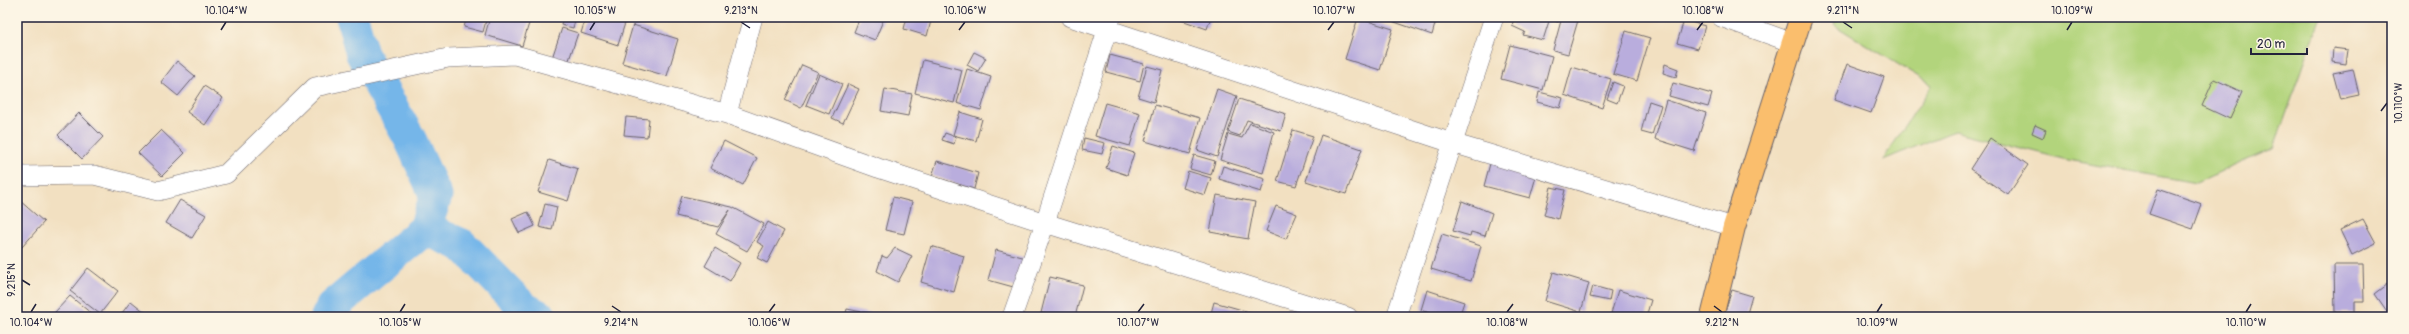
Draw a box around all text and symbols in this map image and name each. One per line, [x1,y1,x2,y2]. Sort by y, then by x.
text: 10.104°W [205,5,248,17]
text: 10.105°W [574,5,616,17]
text: 9.213°N [724,5,758,17]
text: 10.106°W [944,5,987,17]
text: 10.107°W [1313,5,1355,17]
text: 10.108°W [1682,5,1724,17]
text: 9.211°N [1827,5,1859,17]
text: 10.109°W [2051,5,2093,17]
scale bar [2251,30,2307,56]
text: 20 m [2257,37,2286,52]
text: 10.110°W [2393,82,2405,123]
text: 9.215°N [6,263,18,297]
text: 10.104°W [10,317,53,329]
text: 10.105°W [379,317,421,329]
text: 9.214°N [604,317,638,329]
text: 10.106°W [748,317,791,329]
text: 10.107°W [1117,317,1159,329]
text: 10.108°W [1486,317,1528,329]
text: 9.212°N [1705,317,1739,329]
text: 10.109°W [1856,317,1898,329]
text: 10.110°W [2226,317,2267,329]

